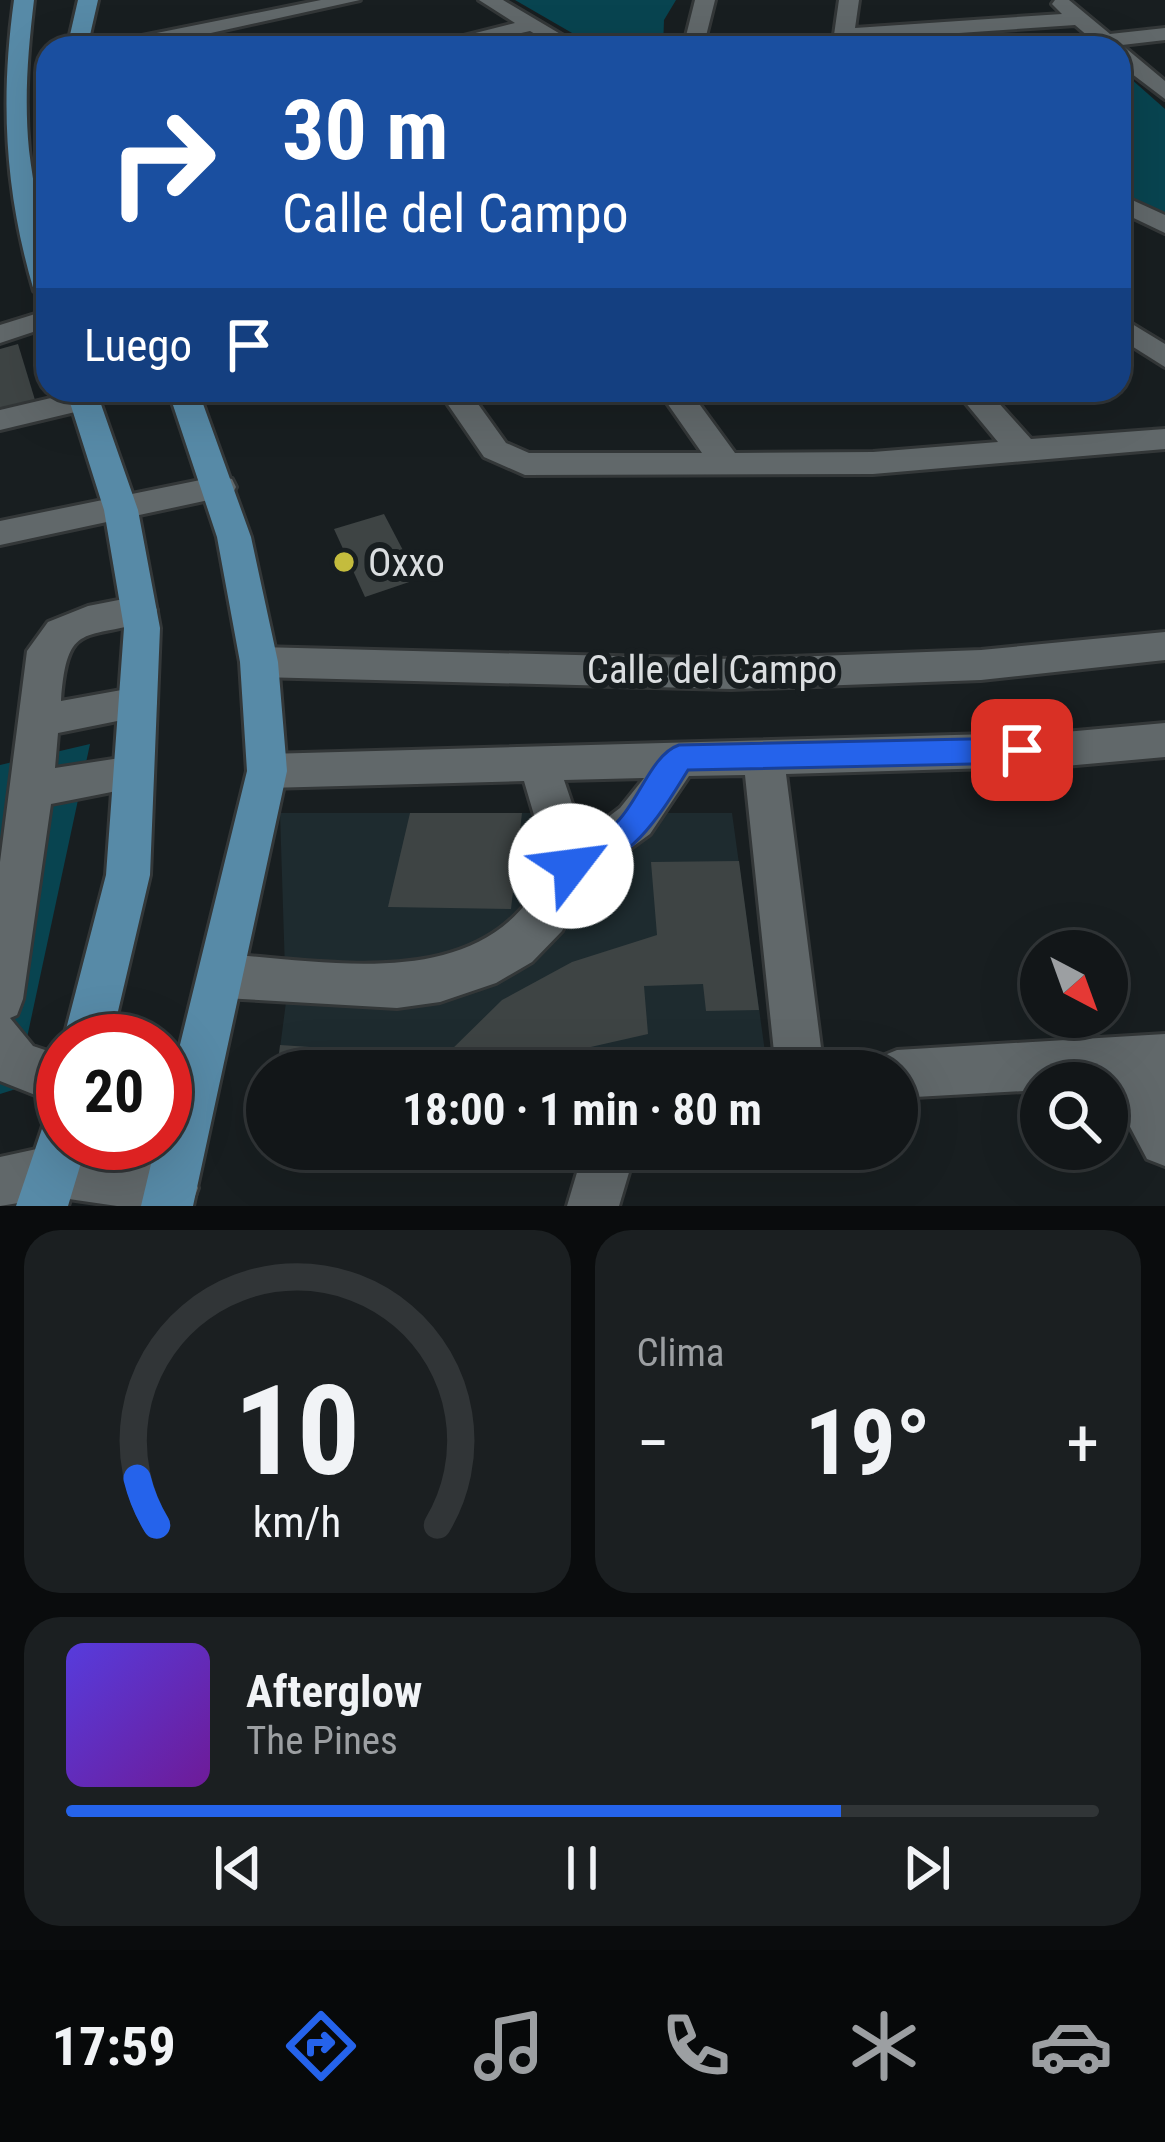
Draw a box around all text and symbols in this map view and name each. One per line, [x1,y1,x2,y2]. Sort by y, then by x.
text: 30 m [282,81,449,180]
icon: right [84,84,240,240]
text: Calle del Campo [282,182,629,245]
icon: arrive [216,312,282,378]
text: Luego [84,319,192,372]
place label: Oxxo [368,540,445,586]
marker: Oxxo [331,549,357,575]
street label: Calle del Campo [587,647,837,693]
pin [971,699,1073,801]
icon: arrive [989,717,1055,783]
position arrow [508,803,634,929]
north arrow [1020,930,1128,1038]
map controls [1020,930,1128,1170]
speed limit sign: 20 [36,1014,192,1170]
button: search [1020,1062,1128,1170]
text: 18:00 · 1 min · 80 m [402,1083,762,1136]
text: Clima [637,1330,725,1376]
text: 10 [234,1358,360,1504]
text: 19° [805,1391,931,1496]
text: − [637,1405,670,1482]
text: + [1066,1405,1099,1482]
text: km/h [253,1496,341,1546]
text: Afterglow [246,1665,422,1718]
text: The Pines [246,1718,398,1764]
icon: previous [205,1835,271,1901]
icon: pause [549,1835,615,1901]
icon: next [894,1835,960,1901]
icon: directions [279,2004,363,2088]
icon: music [467,2004,551,2088]
icon: phone [654,2004,738,2088]
icon: climate [842,2004,926,2088]
icon: car [1029,2004,1113,2088]
text: 17:59 [52,2015,176,2078]

